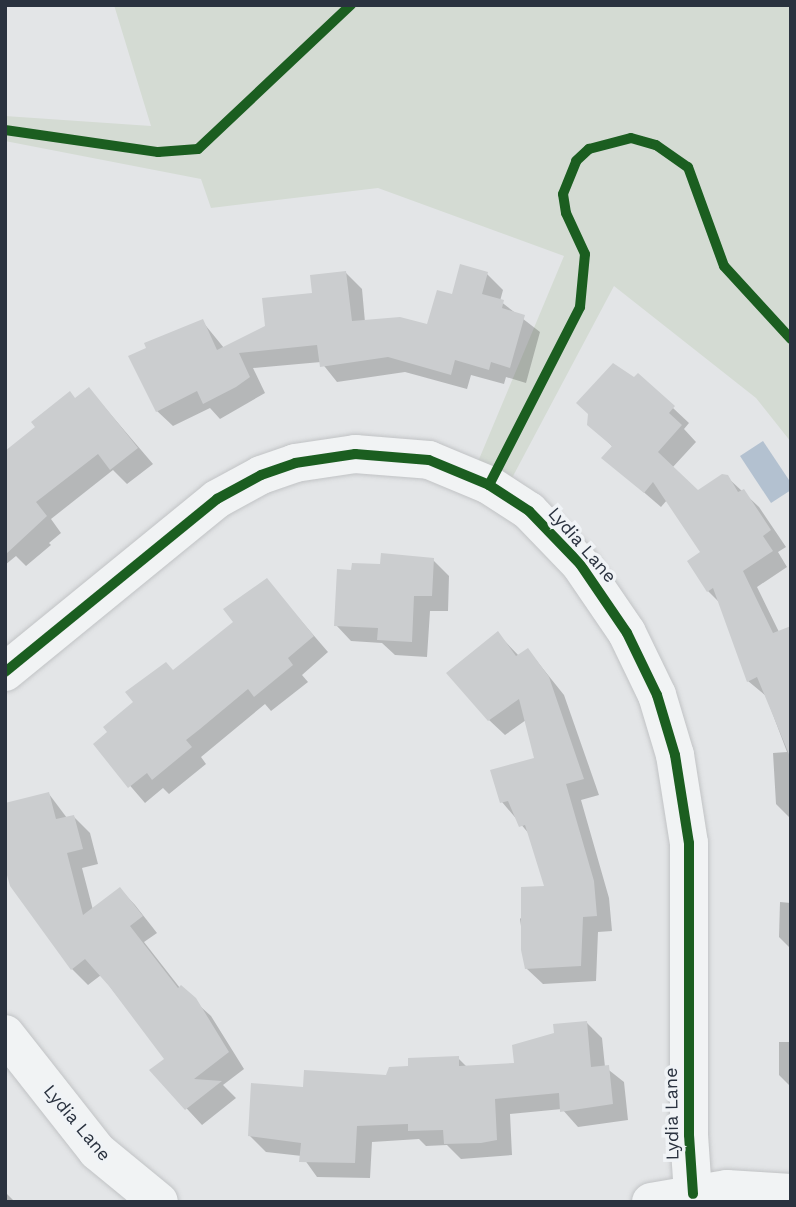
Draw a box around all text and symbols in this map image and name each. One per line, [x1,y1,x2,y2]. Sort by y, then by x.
street label: Lydia Lane [543,503,621,587]
street label: Lydia Lane [660,1067,684,1161]
street label: Lydia Lane [39,1080,115,1166]

